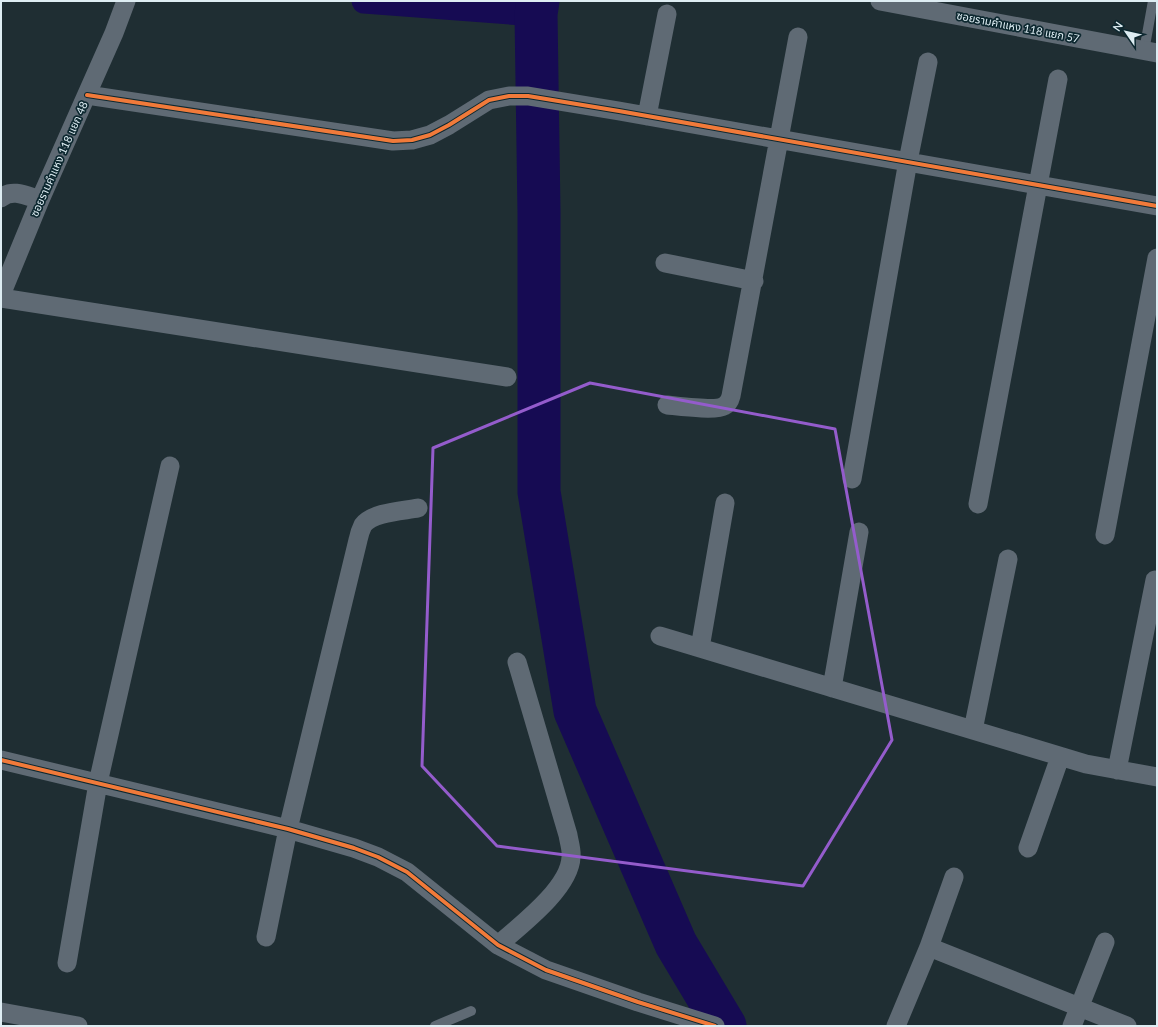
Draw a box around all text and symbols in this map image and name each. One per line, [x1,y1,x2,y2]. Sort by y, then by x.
street label: ซอยรามคำแหง 118 แยก 57 [956,8,1081,45]
north arrow [1106,12,1146,52]
text: N [1110,19,1125,33]
street label: ซอยรามคำแหง 118 แยก 48 [27,99,90,218]

